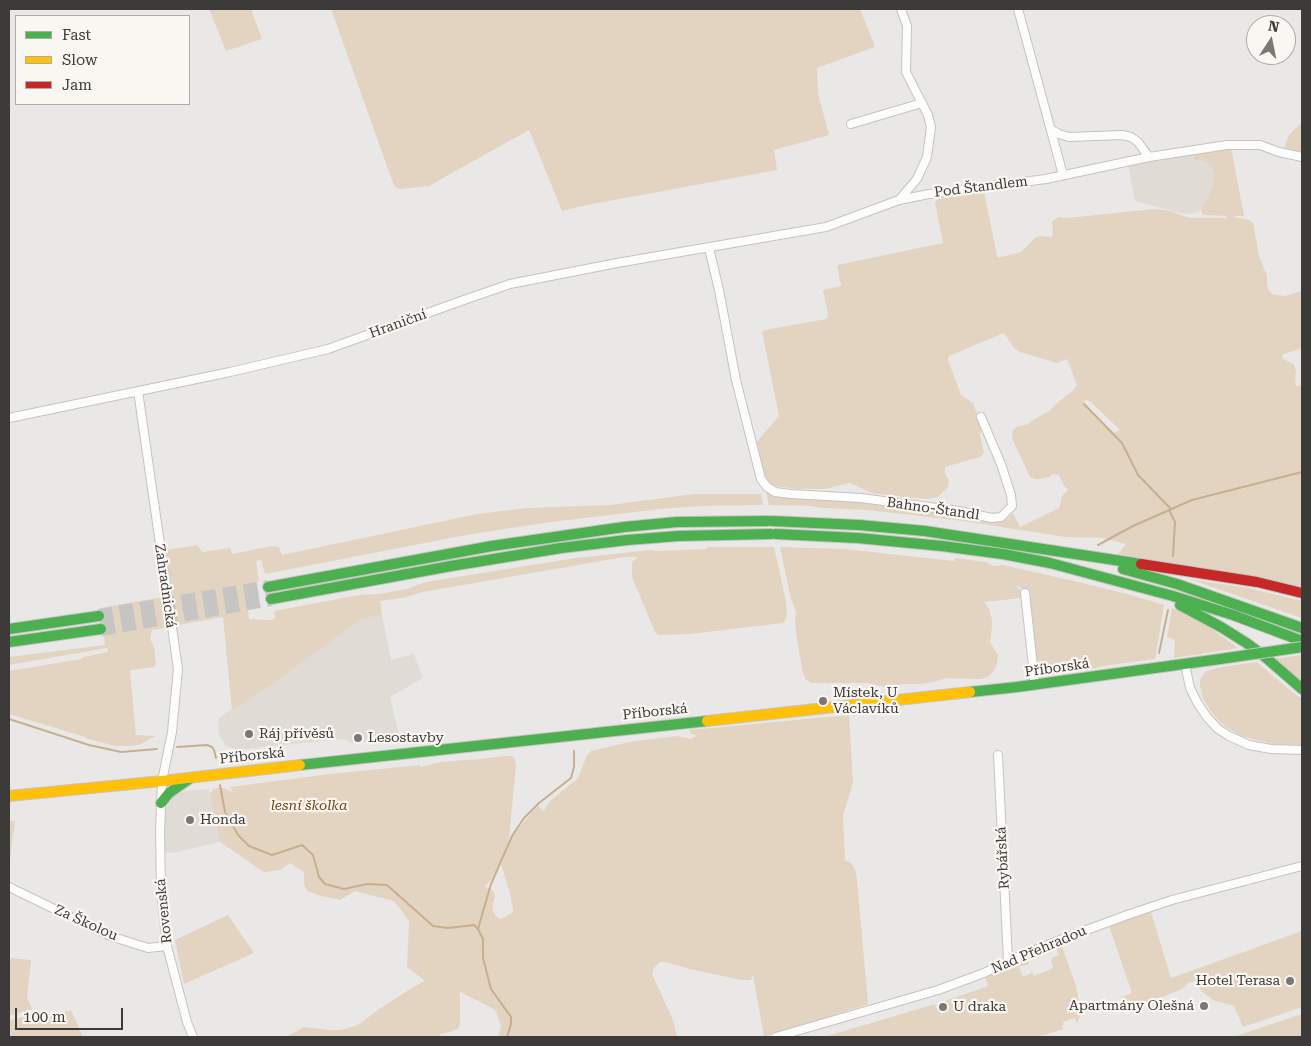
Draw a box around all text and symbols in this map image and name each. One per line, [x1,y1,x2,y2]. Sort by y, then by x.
legend [15,15,190,105]
north arrow [1246,15,1296,65]
text: N [1267,17,1280,35]
text: Fast [62,26,91,44]
text: Slow [62,51,97,69]
text: Jam [62,76,92,94]
street label: Pod Štandlem [933,173,1029,201]
street label: Hraniční [367,306,429,342]
street label: Bahno-Štandl [886,494,980,524]
street label: Zahradnická [151,543,179,629]
street label: Příborská [1024,655,1090,681]
place label: Místek, U Václavíků [833,685,899,718]
marker: Místek, U Václavíků [817,695,829,707]
street label: Příborská [622,700,688,724]
place label: Ráj přívěsů [259,726,334,742]
marker: Ráj přívěsů [243,728,255,740]
place label: Lesostavby [368,730,444,746]
marker: Lesostavby [352,732,364,744]
street label: Příborská [219,744,285,768]
park label: lesní školka [271,798,347,814]
place label: Honda [200,812,246,828]
marker: Honda [184,814,196,826]
street label: Rybářská [993,826,1013,890]
street label: Rovenská [152,878,176,944]
street label: Za Školou [52,902,120,944]
street label: Nad Přehradou [989,922,1089,978]
place label: Hotel Terasa [1196,973,1280,989]
marker: Hotel Terasa [1284,975,1296,987]
scale bar [18,998,125,1030]
place label: Apartmány Olešná [1069,998,1194,1014]
place label: U draka [953,999,1006,1015]
marker: Apartmány Olešná [1198,1000,1210,1012]
marker: U draka [937,1001,949,1013]
text: 100 m [23,1008,66,1026]

